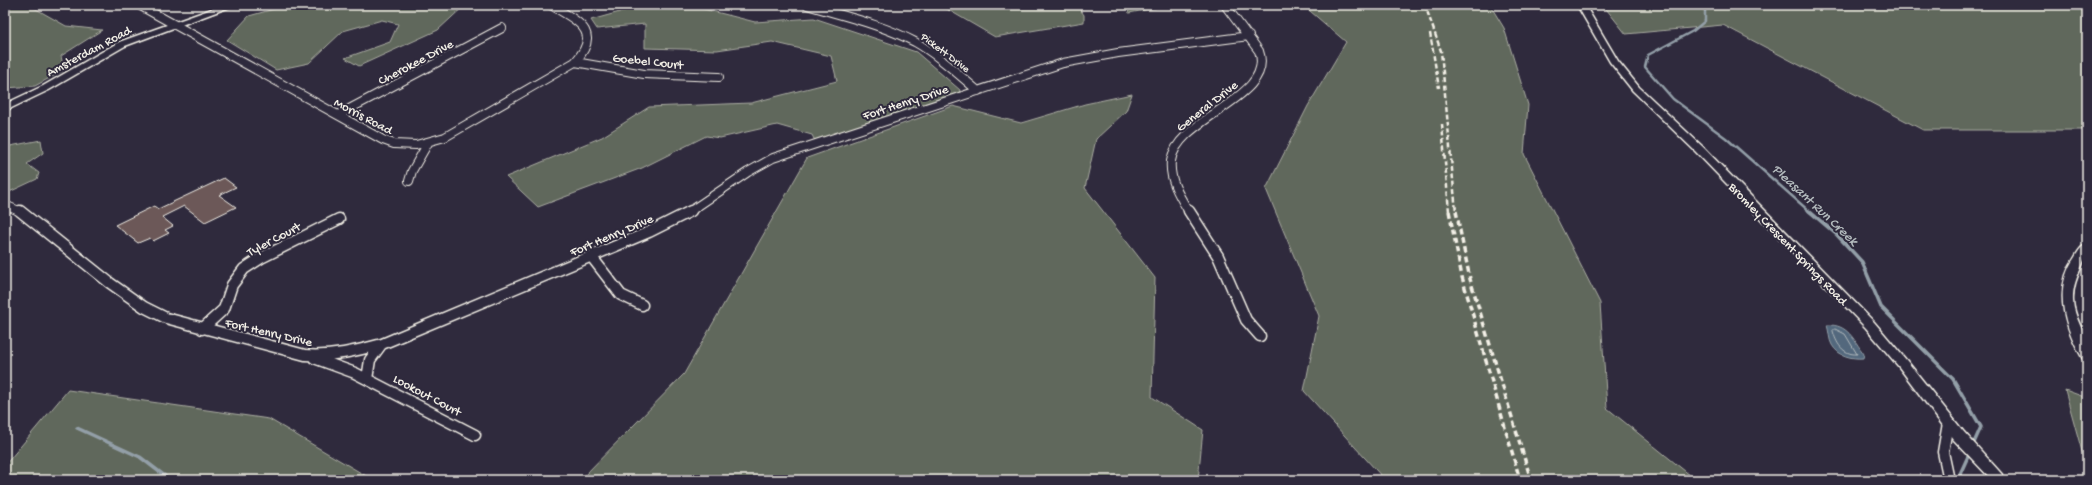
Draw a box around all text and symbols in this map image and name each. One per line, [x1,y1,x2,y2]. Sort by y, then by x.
street label: Amsterdam Road [44,23,135,81]
street label: Pickett Drive [917,31,972,76]
street label: Cherokee Drive [376,37,456,89]
street label: Goebel Court [612,51,685,74]
street label: General Drive [1174,78,1241,136]
street label: Fort Henry Drive [860,82,951,125]
street label: Morris Road [331,96,396,140]
water label: Pleasant Run Creek [1768,162,1862,251]
street label: Bromley Crescent Springs Road [1724,180,1851,310]
street label: Fort Henry Drive [567,212,656,261]
street label: Tyler Court [244,219,305,261]
street label: Fort Henry Drive [222,316,314,351]
street label: Lookout Court [390,372,465,421]

